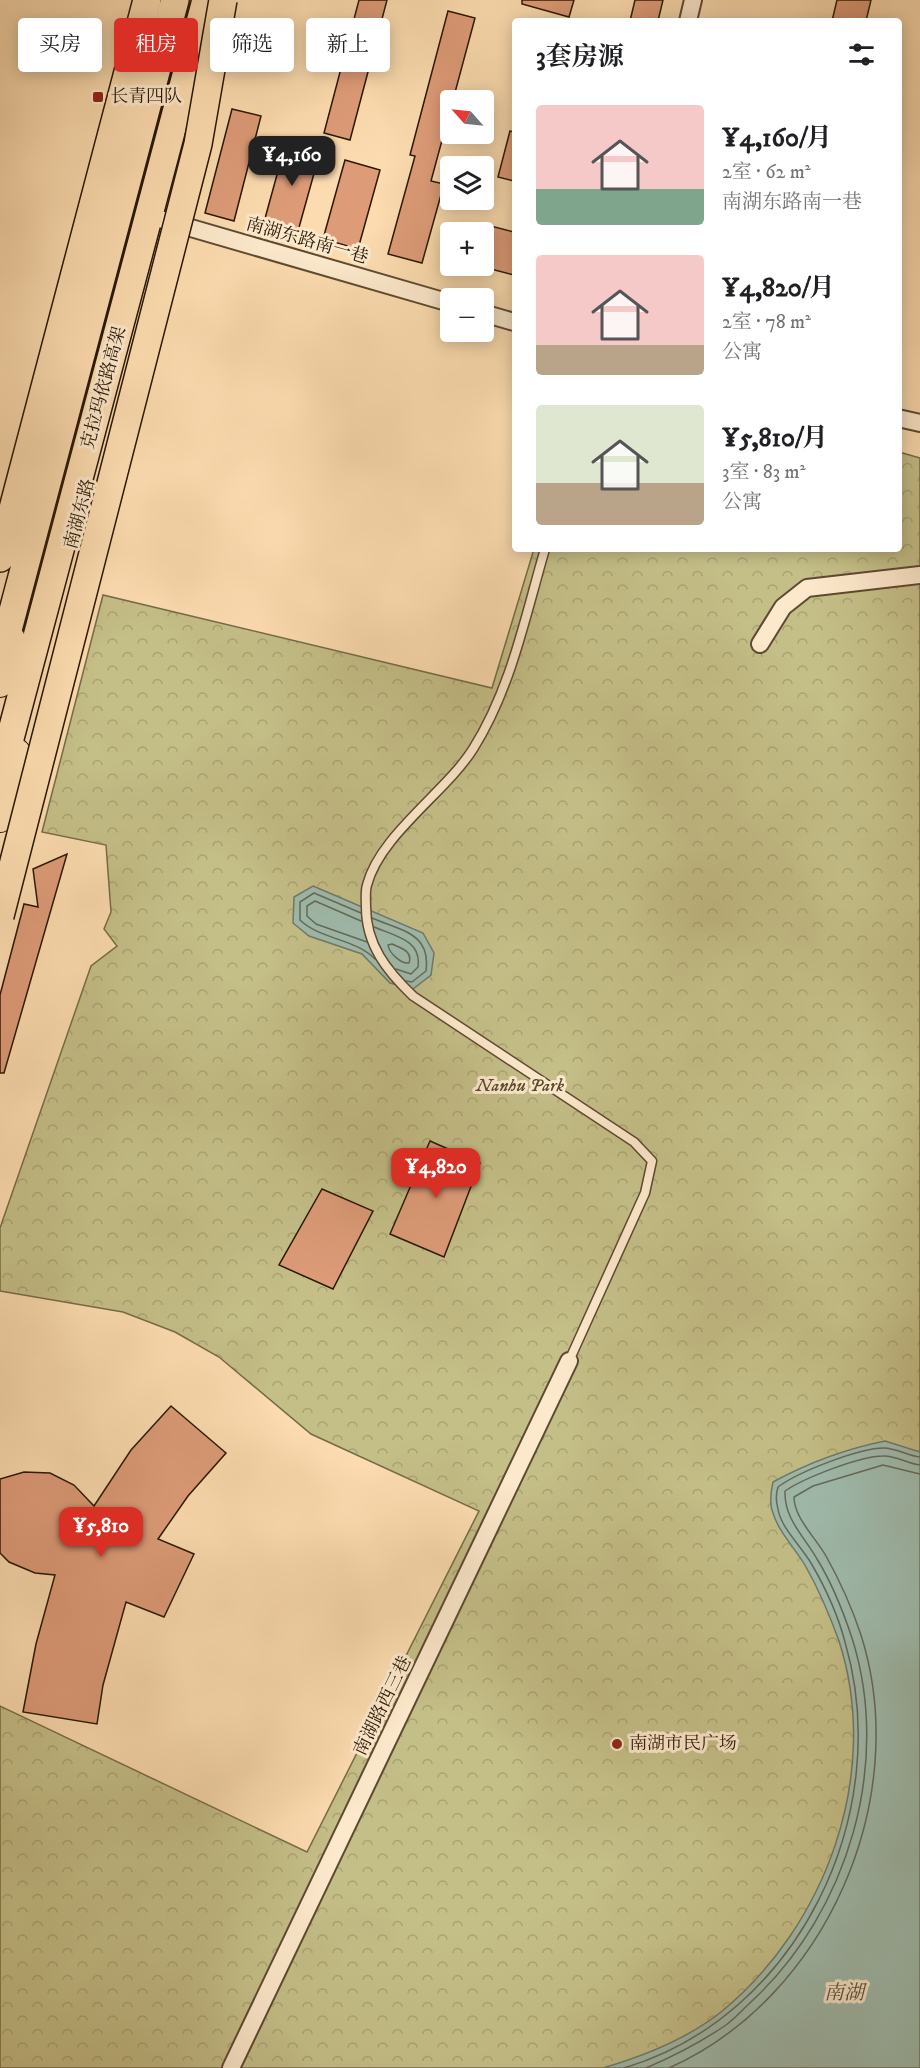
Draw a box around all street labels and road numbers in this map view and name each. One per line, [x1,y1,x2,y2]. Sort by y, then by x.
street label: 南湖东路南一巷 [243,213,371,269]
street label: 克拉玛依路高架 [77,324,131,452]
street label: 南湖东路 [60,476,100,552]
street label: 南湖路西三巷 [349,1653,417,1759]

